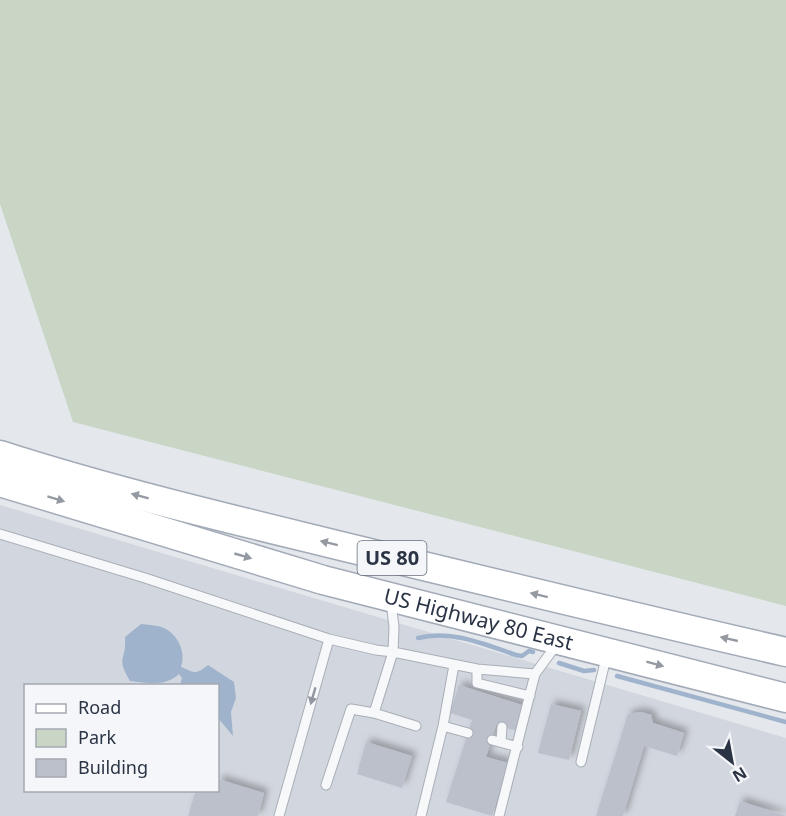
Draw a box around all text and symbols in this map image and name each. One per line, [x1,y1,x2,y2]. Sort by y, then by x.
one-way arrow [131,491,149,500]
one-way arrow [47,495,65,504]
one-way arrow [320,538,338,548]
road number: US 80 [358,541,426,575]
one-way arrow [234,552,252,561]
street label: US Highway 80 East [381,581,577,656]
one-way arrow [530,589,548,599]
one-way arrow [720,633,738,643]
one-way arrow [646,660,664,669]
legend [24,684,219,792]
one-way arrow [308,687,318,705]
text: Road [78,695,121,719]
text: Park [78,725,116,749]
north arrow [702,732,762,792]
text: Building [78,755,148,779]
text: N [728,762,751,788]

